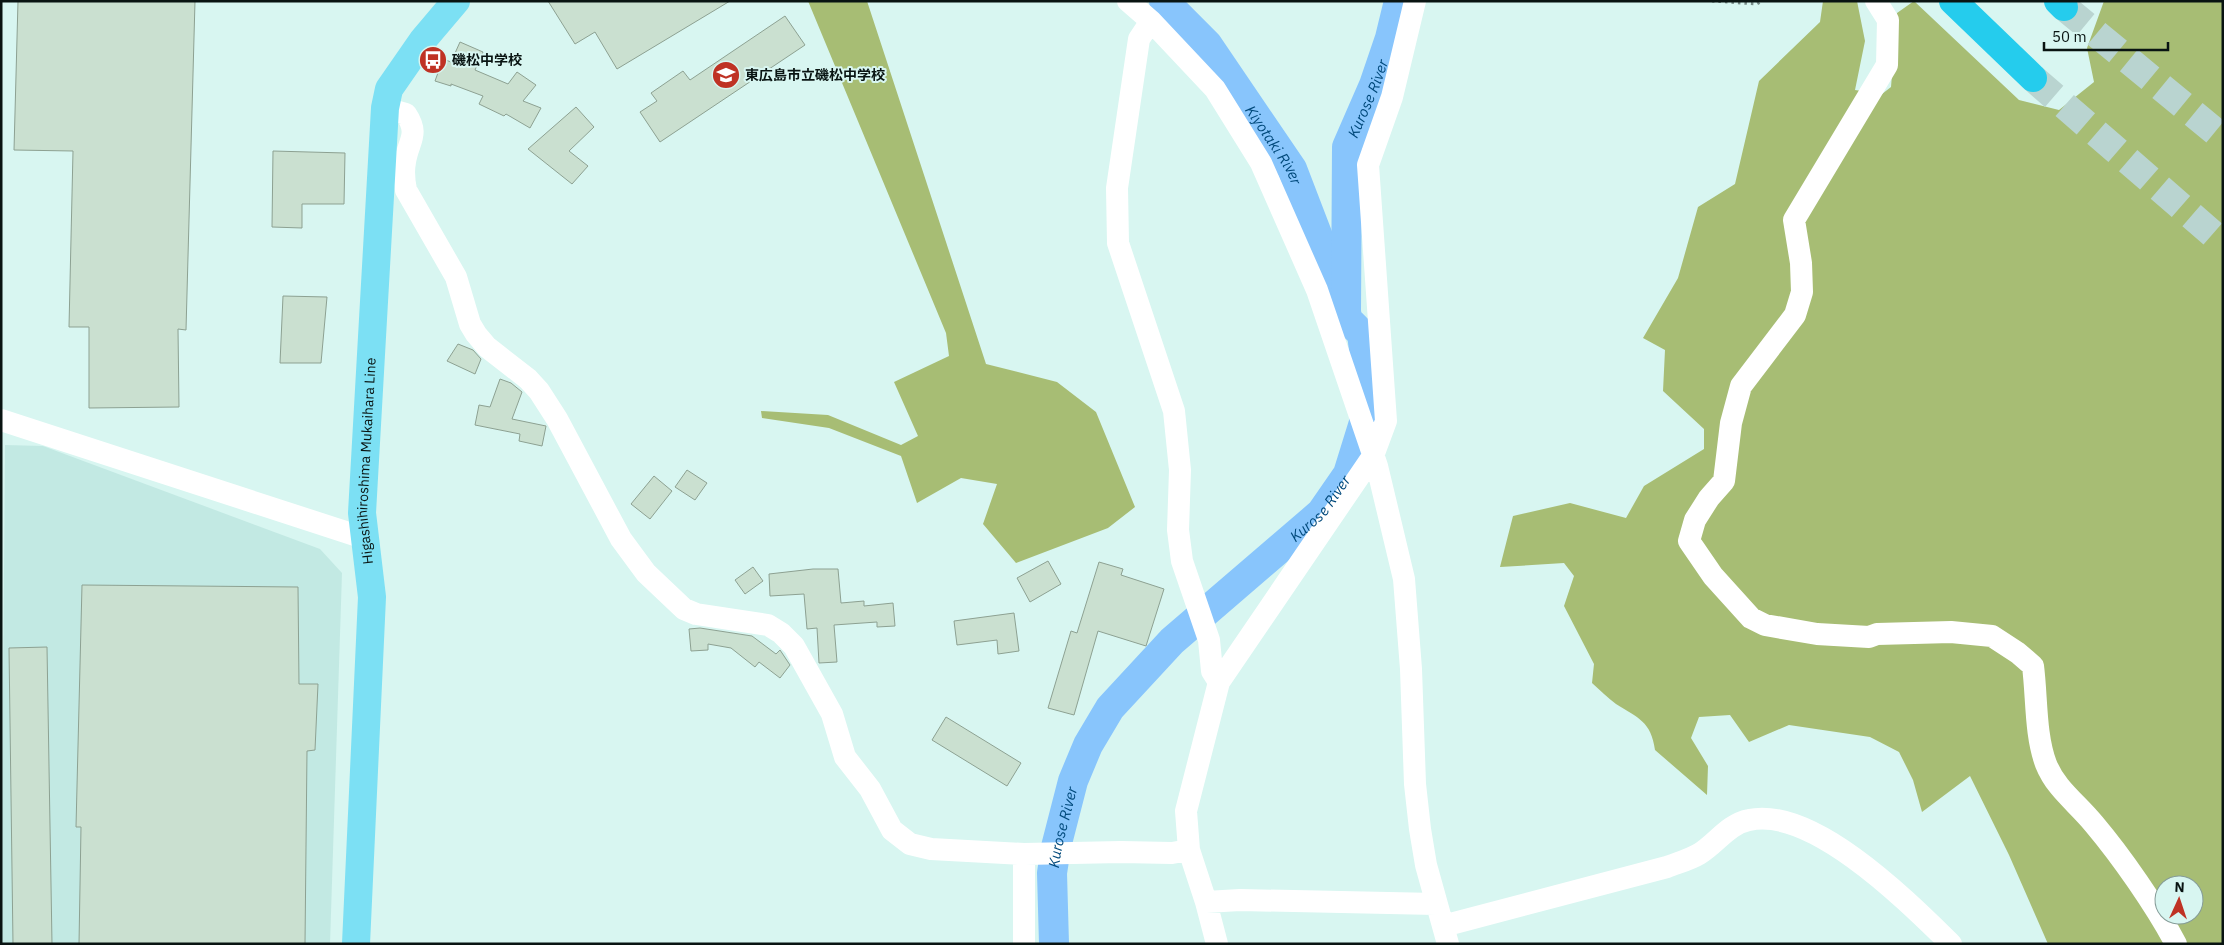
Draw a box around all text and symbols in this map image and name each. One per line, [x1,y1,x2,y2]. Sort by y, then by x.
scale bar [2044,20,2168,52]
text: 50 m [2052,27,2087,46]
bus stop icon: 磯松中学校 [418,45,448,75]
place label: 磯松中学校 [451,51,522,69]
water label: Kurose River [1343,56,1392,140]
school or university icon: 東広島市立磯松中学校 [711,60,741,90]
place label: 東広島市立磯松中学校 [745,66,885,84]
water label: Kiyotaki River [1242,101,1307,187]
street label: Higashihiroshima Mukaihara Line [353,357,380,565]
water label: Kurose River [1285,471,1354,545]
water label: Kurose River [1043,784,1081,869]
north arrow [2154,875,2204,925]
text: N [2174,878,2185,896]

